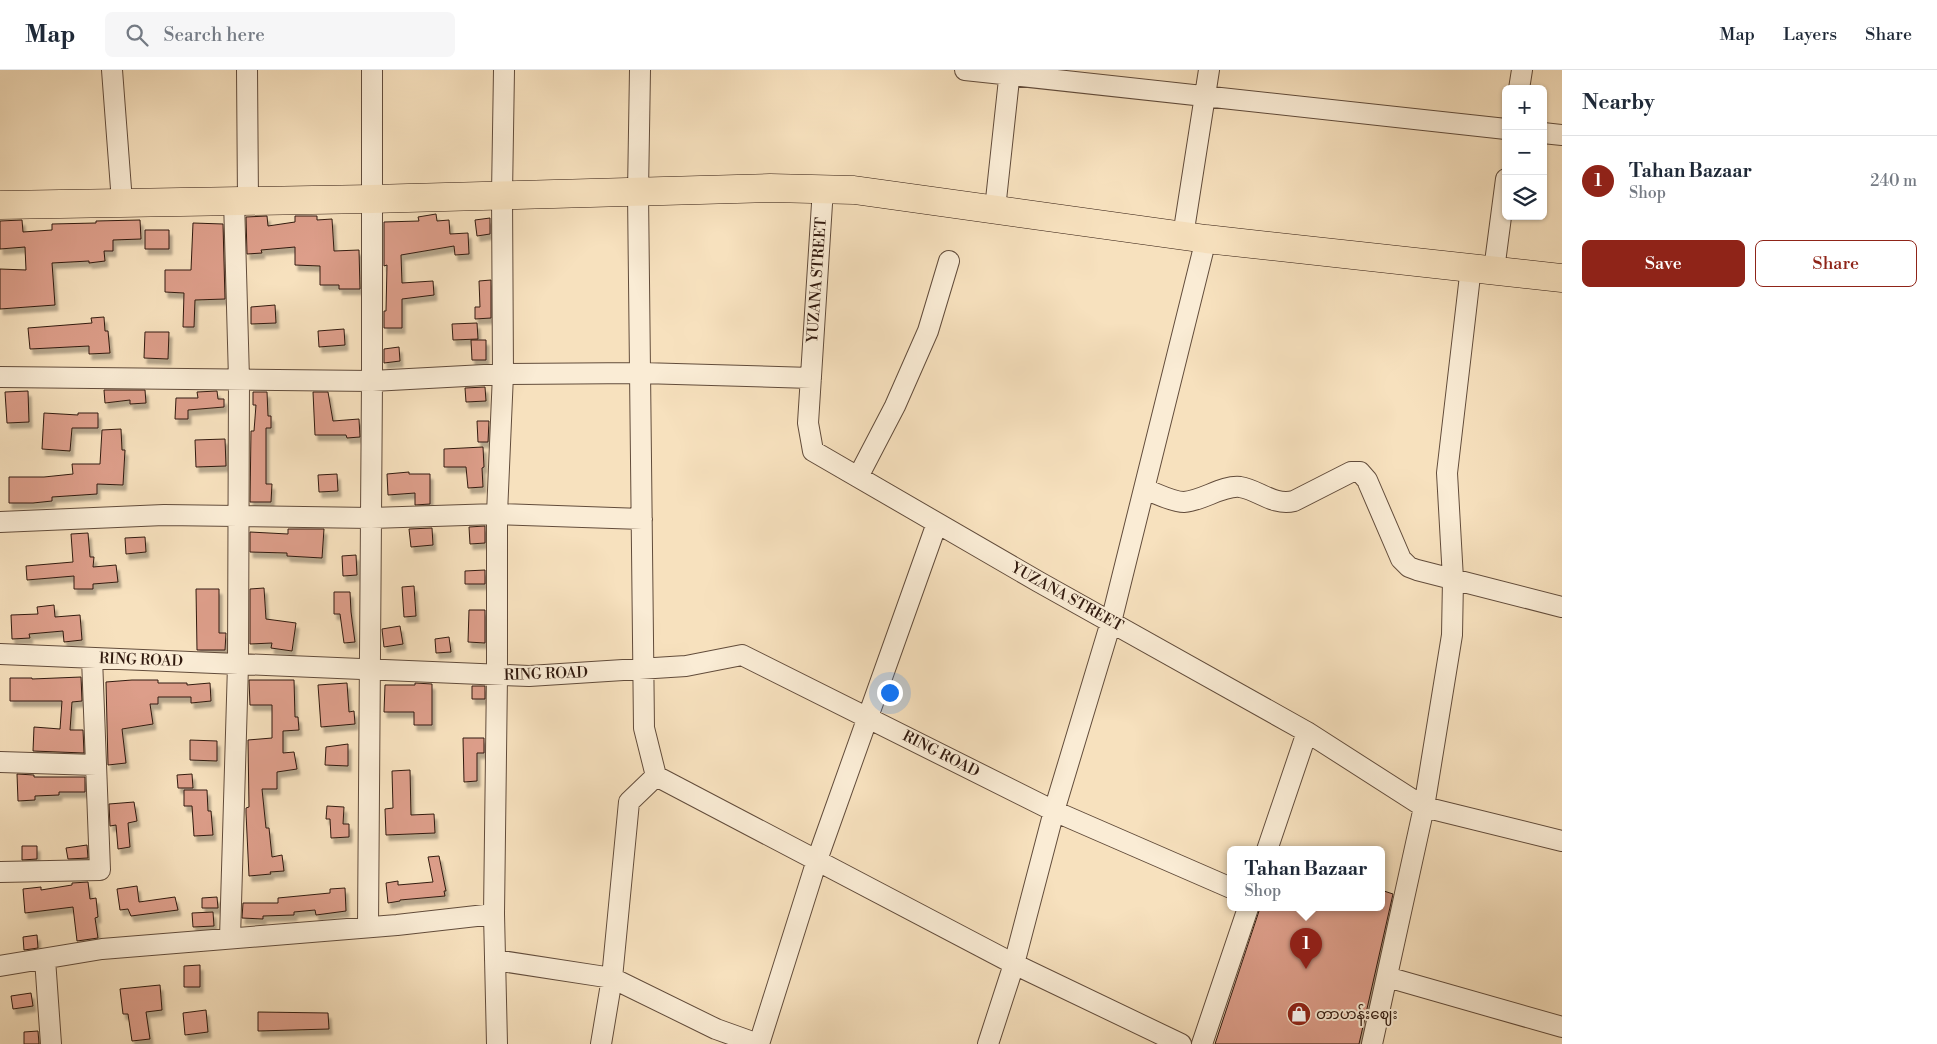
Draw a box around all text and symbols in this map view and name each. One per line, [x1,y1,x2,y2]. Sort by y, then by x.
search box [105,12,455,57]
text: Map [25,20,75,50]
icon: search [123,21,151,49]
text: Search here [163,23,265,47]
text: Map [1720,23,1755,46]
text: Layers [1783,23,1837,46]
text: Share [1865,23,1912,46]
map controls [1502,85,1547,220]
button: + [1502,85,1547,130]
text: Nearby [1582,90,1655,116]
button: − [1502,130,1547,175]
text: Tahan Bazaar [1629,159,1752,183]
text: 1 [1594,171,1602,191]
text: 240 m [1870,171,1917,191]
button: layers [1502,175,1547,220]
text: Shop [1629,183,1666,203]
street label: YUZANA STREET [803,216,831,344]
button: Save [1582,240,1745,287]
button: Share [1755,240,1917,287]
street label: YUZANA STREET [1007,558,1127,636]
street label: RING ROAD [99,649,183,671]
street label: RING ROAD [504,663,588,685]
your location [877,680,903,706]
street label: RING ROAD [899,726,983,782]
popup [1227,846,1385,911]
text: Tahan Bazaar [1244,857,1368,881]
text: Shop [1244,881,1281,901]
pin: 1 [1290,928,1322,969]
shop icon: တာဟန်းဈေး [1286,1001,1312,1027]
place label: တာဟန်းဈေး [1316,1004,1398,1026]

